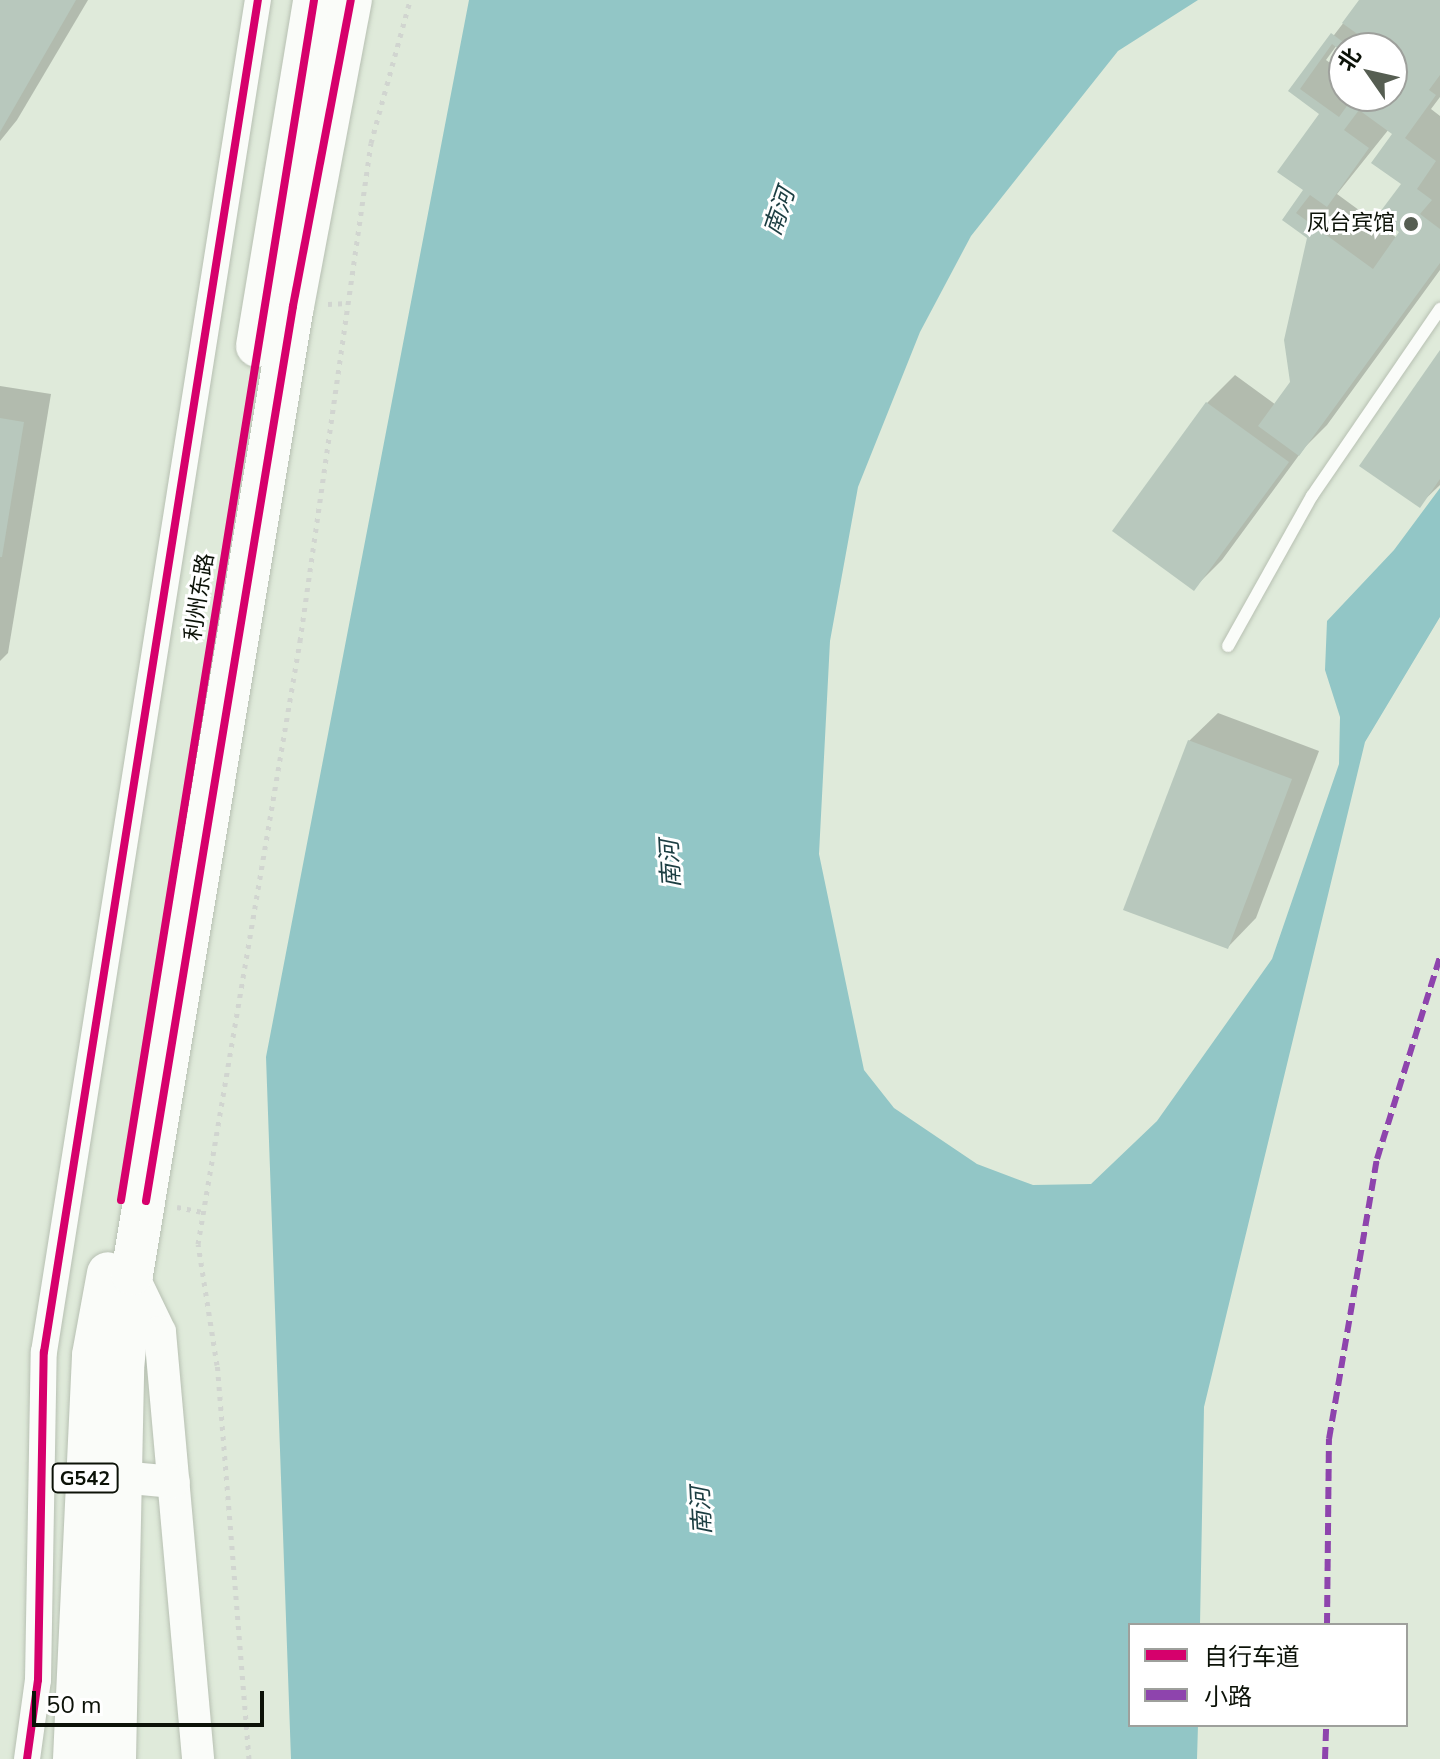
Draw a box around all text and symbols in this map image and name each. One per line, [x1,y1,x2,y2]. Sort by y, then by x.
north arrow [1328,32,1408,112]
text: 北 [1331,42,1368,77]
water label: 南河 [759,185,801,239]
place label: 凤台宾馆 [1307,211,1395,237]
marker: 凤台宾馆 [1402,215,1420,233]
street label: 利州东路 [180,551,220,643]
water label: 南河 [655,839,687,889]
road number: G542 [51,1462,119,1494]
water label: 南河 [686,1486,718,1536]
legend [1128,1623,1408,1727]
text: 自行车道 [1204,1641,1300,1673]
scale bar [36,1675,268,1725]
text: 小路 [1204,1681,1252,1713]
text: 50 m [46,1689,102,1721]

